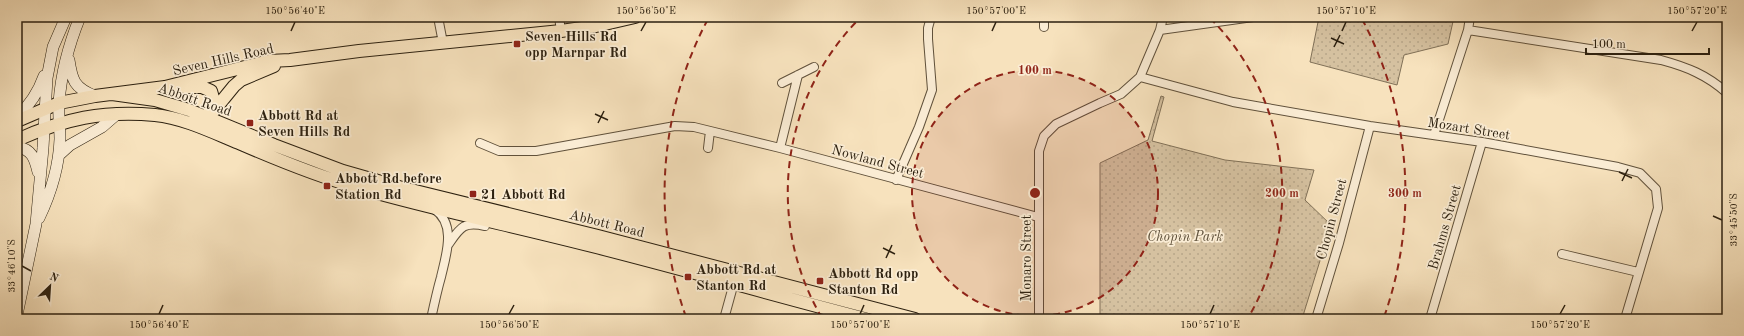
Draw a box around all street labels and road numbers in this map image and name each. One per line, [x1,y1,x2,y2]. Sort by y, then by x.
street label: Seven Hills Road [171,42,275,78]
street label: Abbott Road [156,81,233,119]
street label: Mozart Street [1427,116,1511,142]
street label: Nowland Street [830,143,926,181]
street label: Chopin Street [1314,177,1350,261]
street label: Brahms Street [1426,183,1464,272]
street label: Abbott Road [568,208,646,240]
street label: Monaro Street [1020,214,1034,301]

